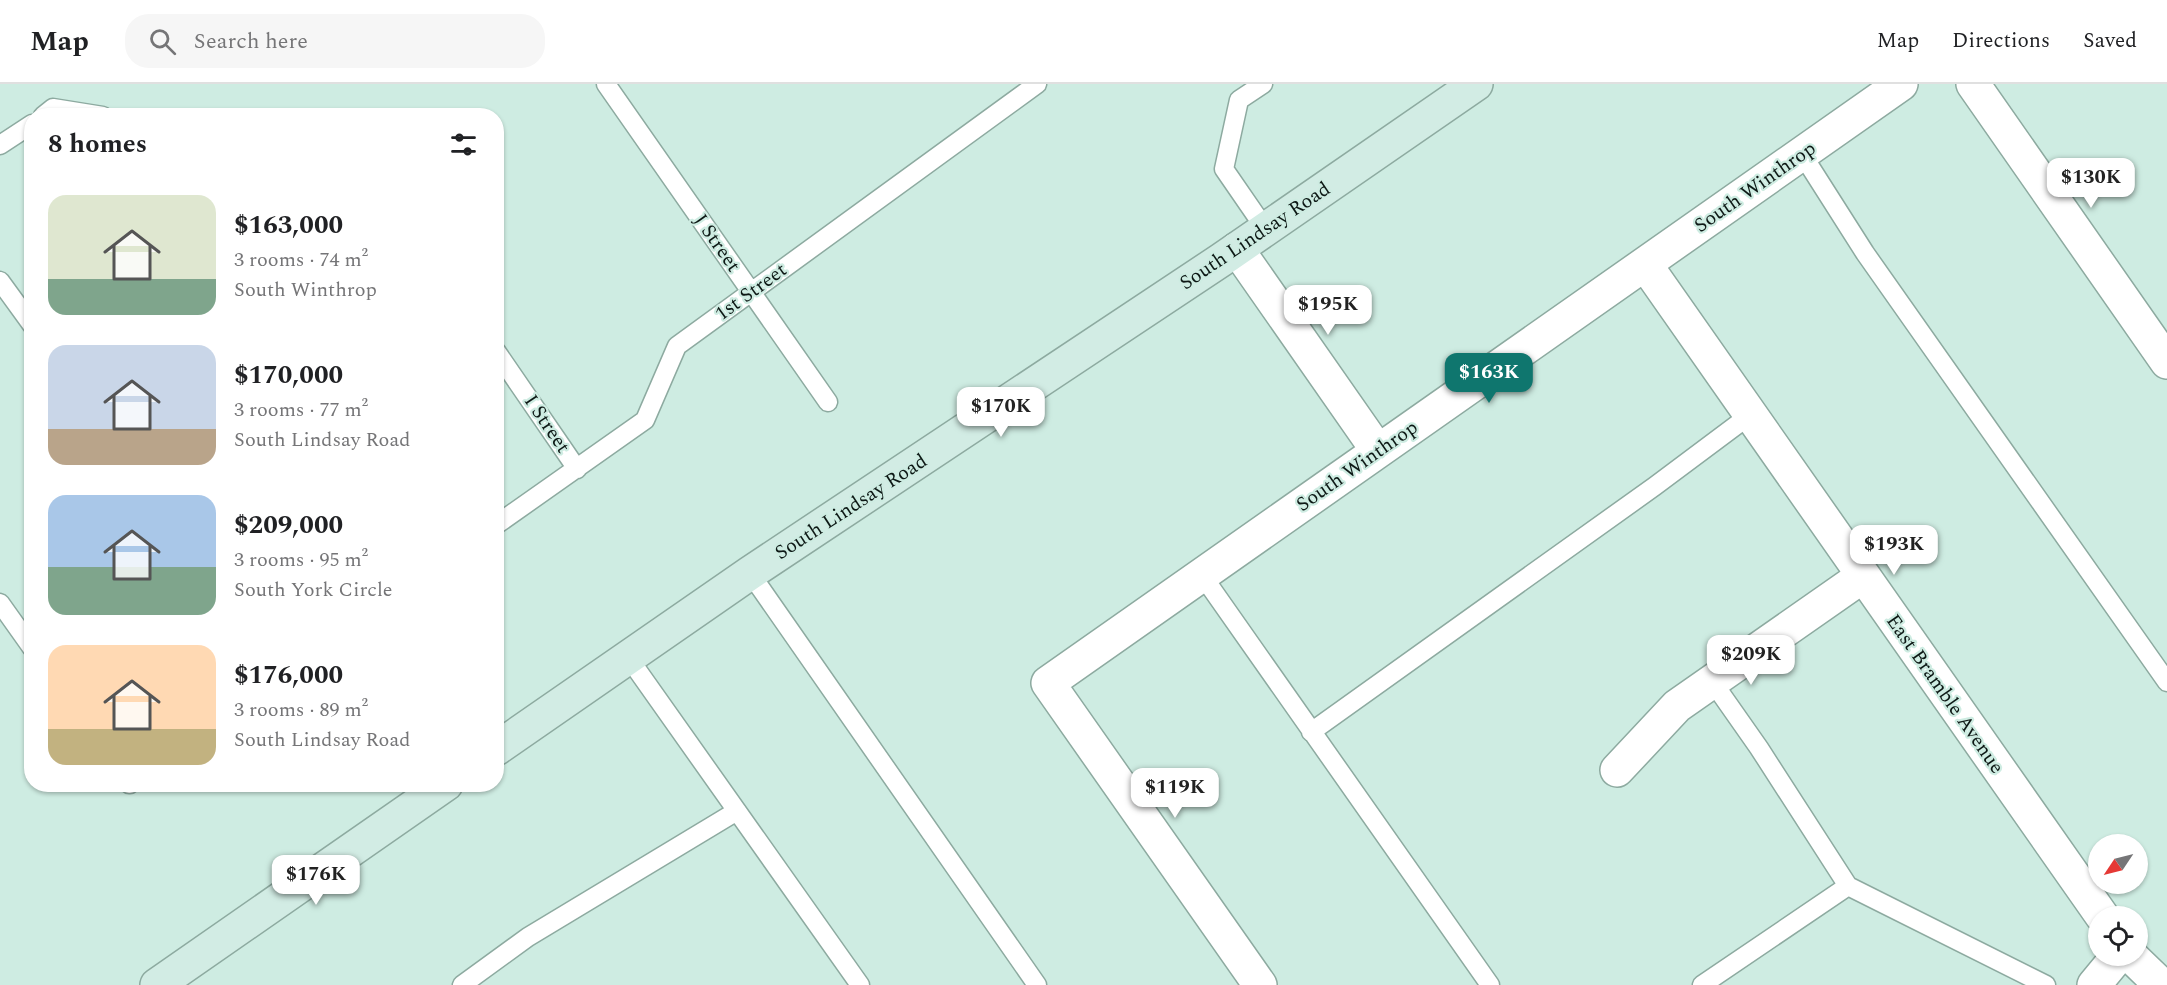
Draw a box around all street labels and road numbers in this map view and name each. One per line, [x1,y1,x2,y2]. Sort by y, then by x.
street label: South Winthrop [1688,134,1822,240]
street label: South Lindsay Road [1173,174,1337,298]
street label: J Street [686,208,748,278]
street label: 1st Street [709,255,793,329]
street label: I Street [516,389,578,459]
street label: South Winthrop [1290,413,1424,519]
street label: South Lindsay Road [769,446,933,568]
street label: East Bramble Avenue [1878,608,2012,780]

